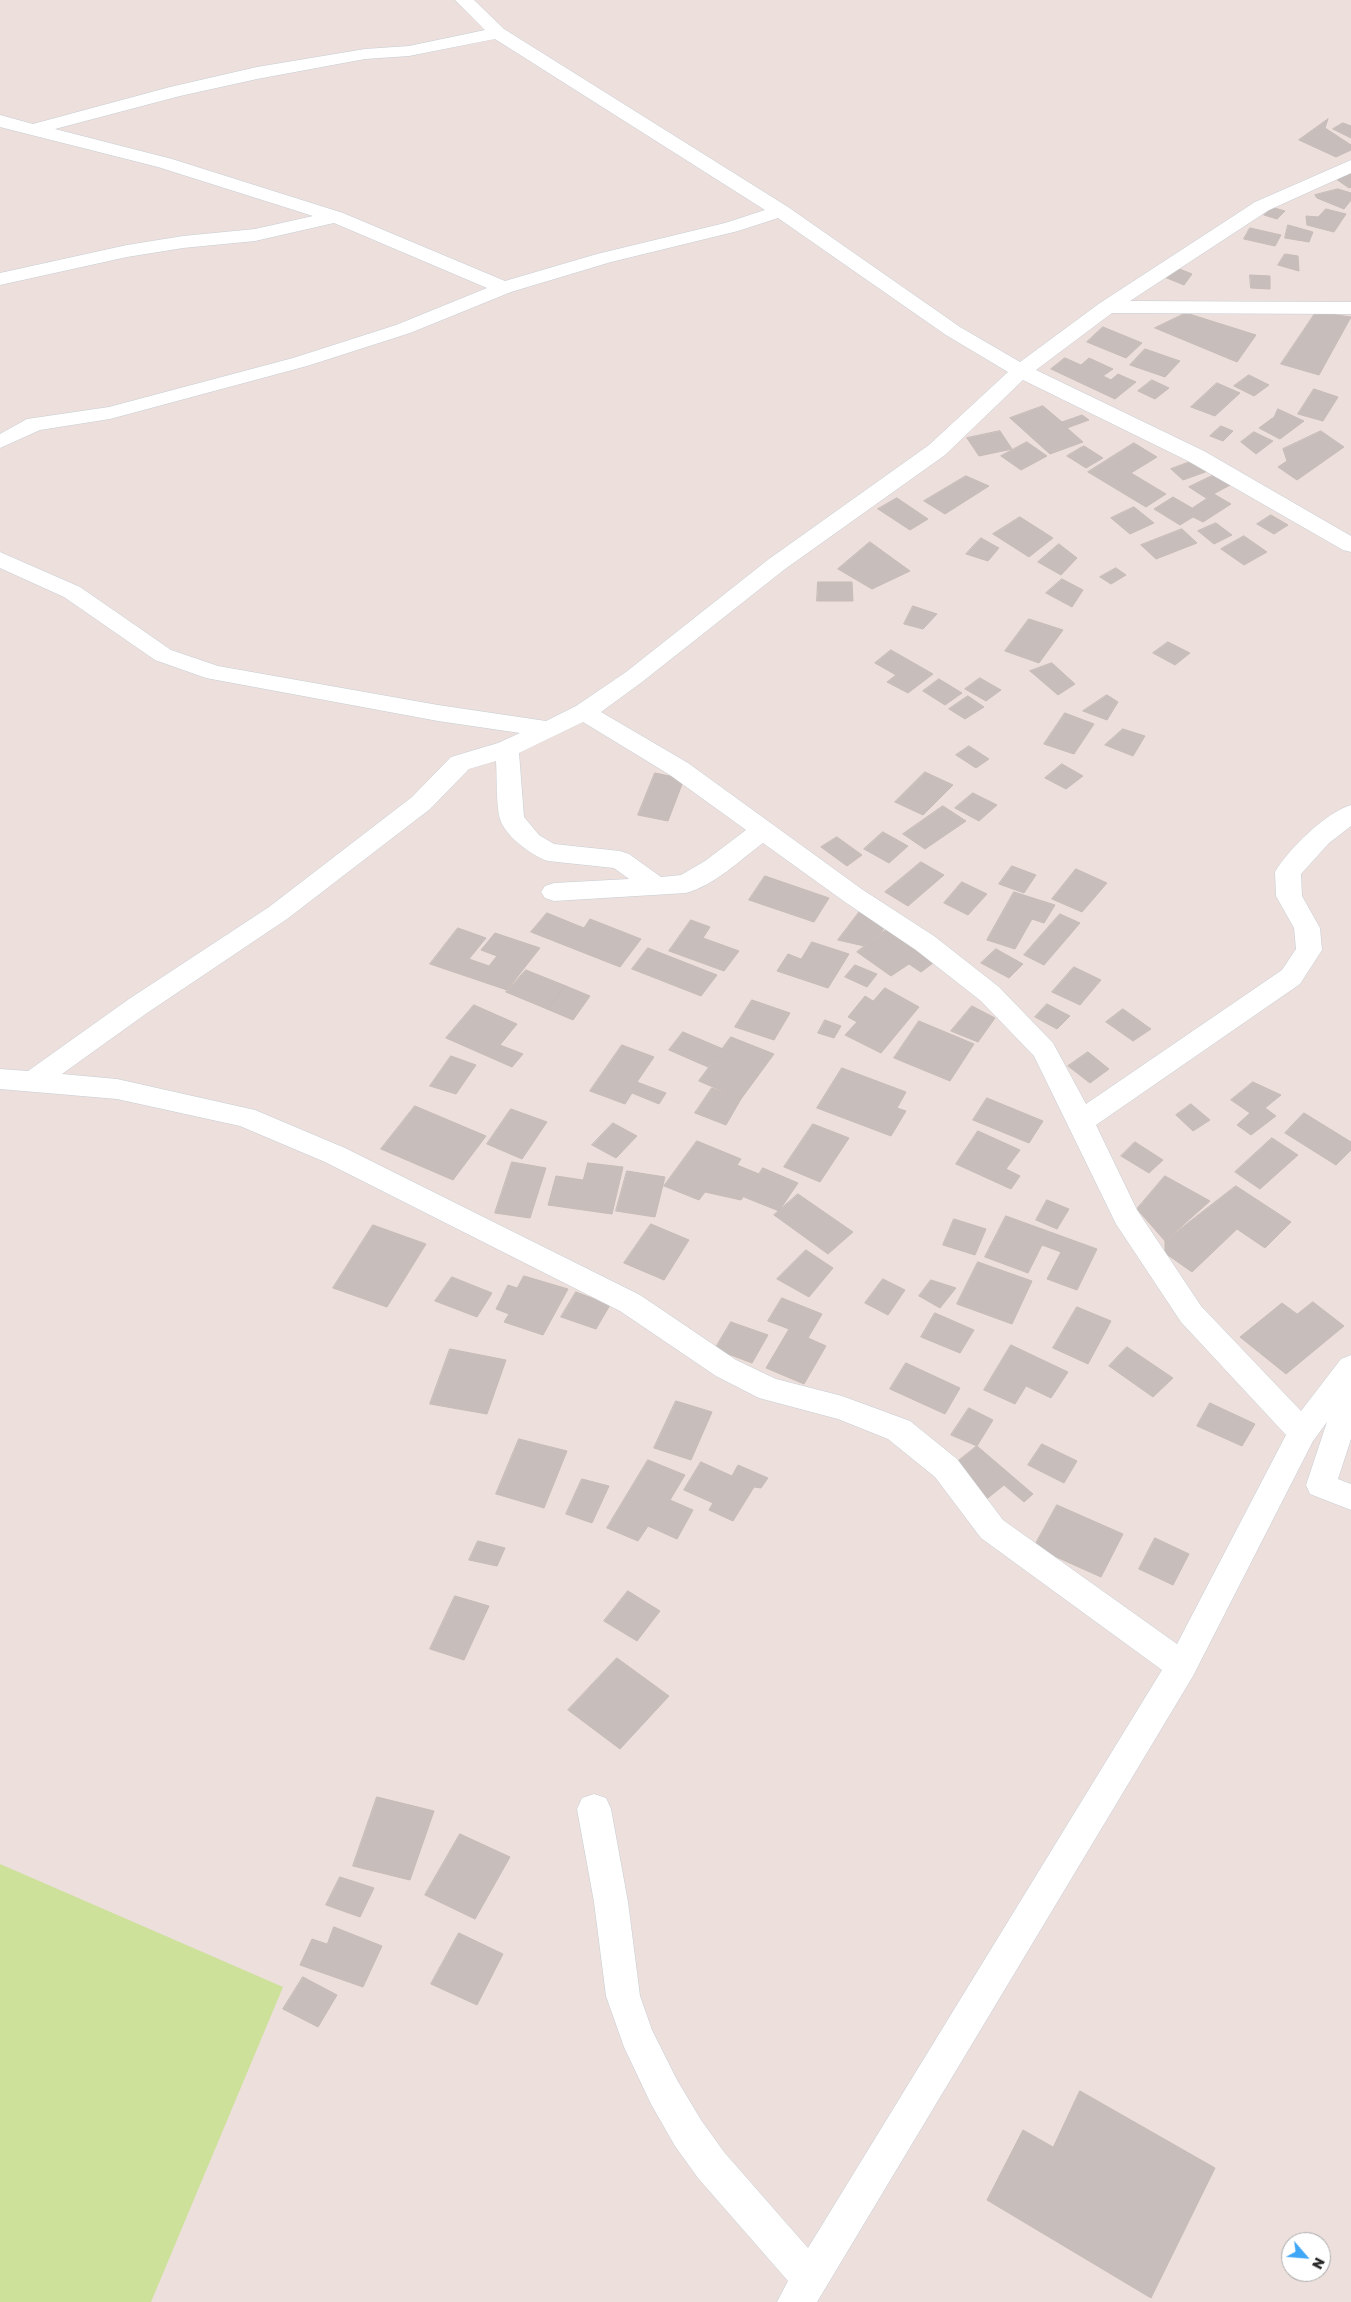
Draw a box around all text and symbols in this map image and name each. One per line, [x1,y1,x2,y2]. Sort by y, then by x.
north arrow [1281,2232,1331,2282]
text: N [1309,2255,1329,2272]

